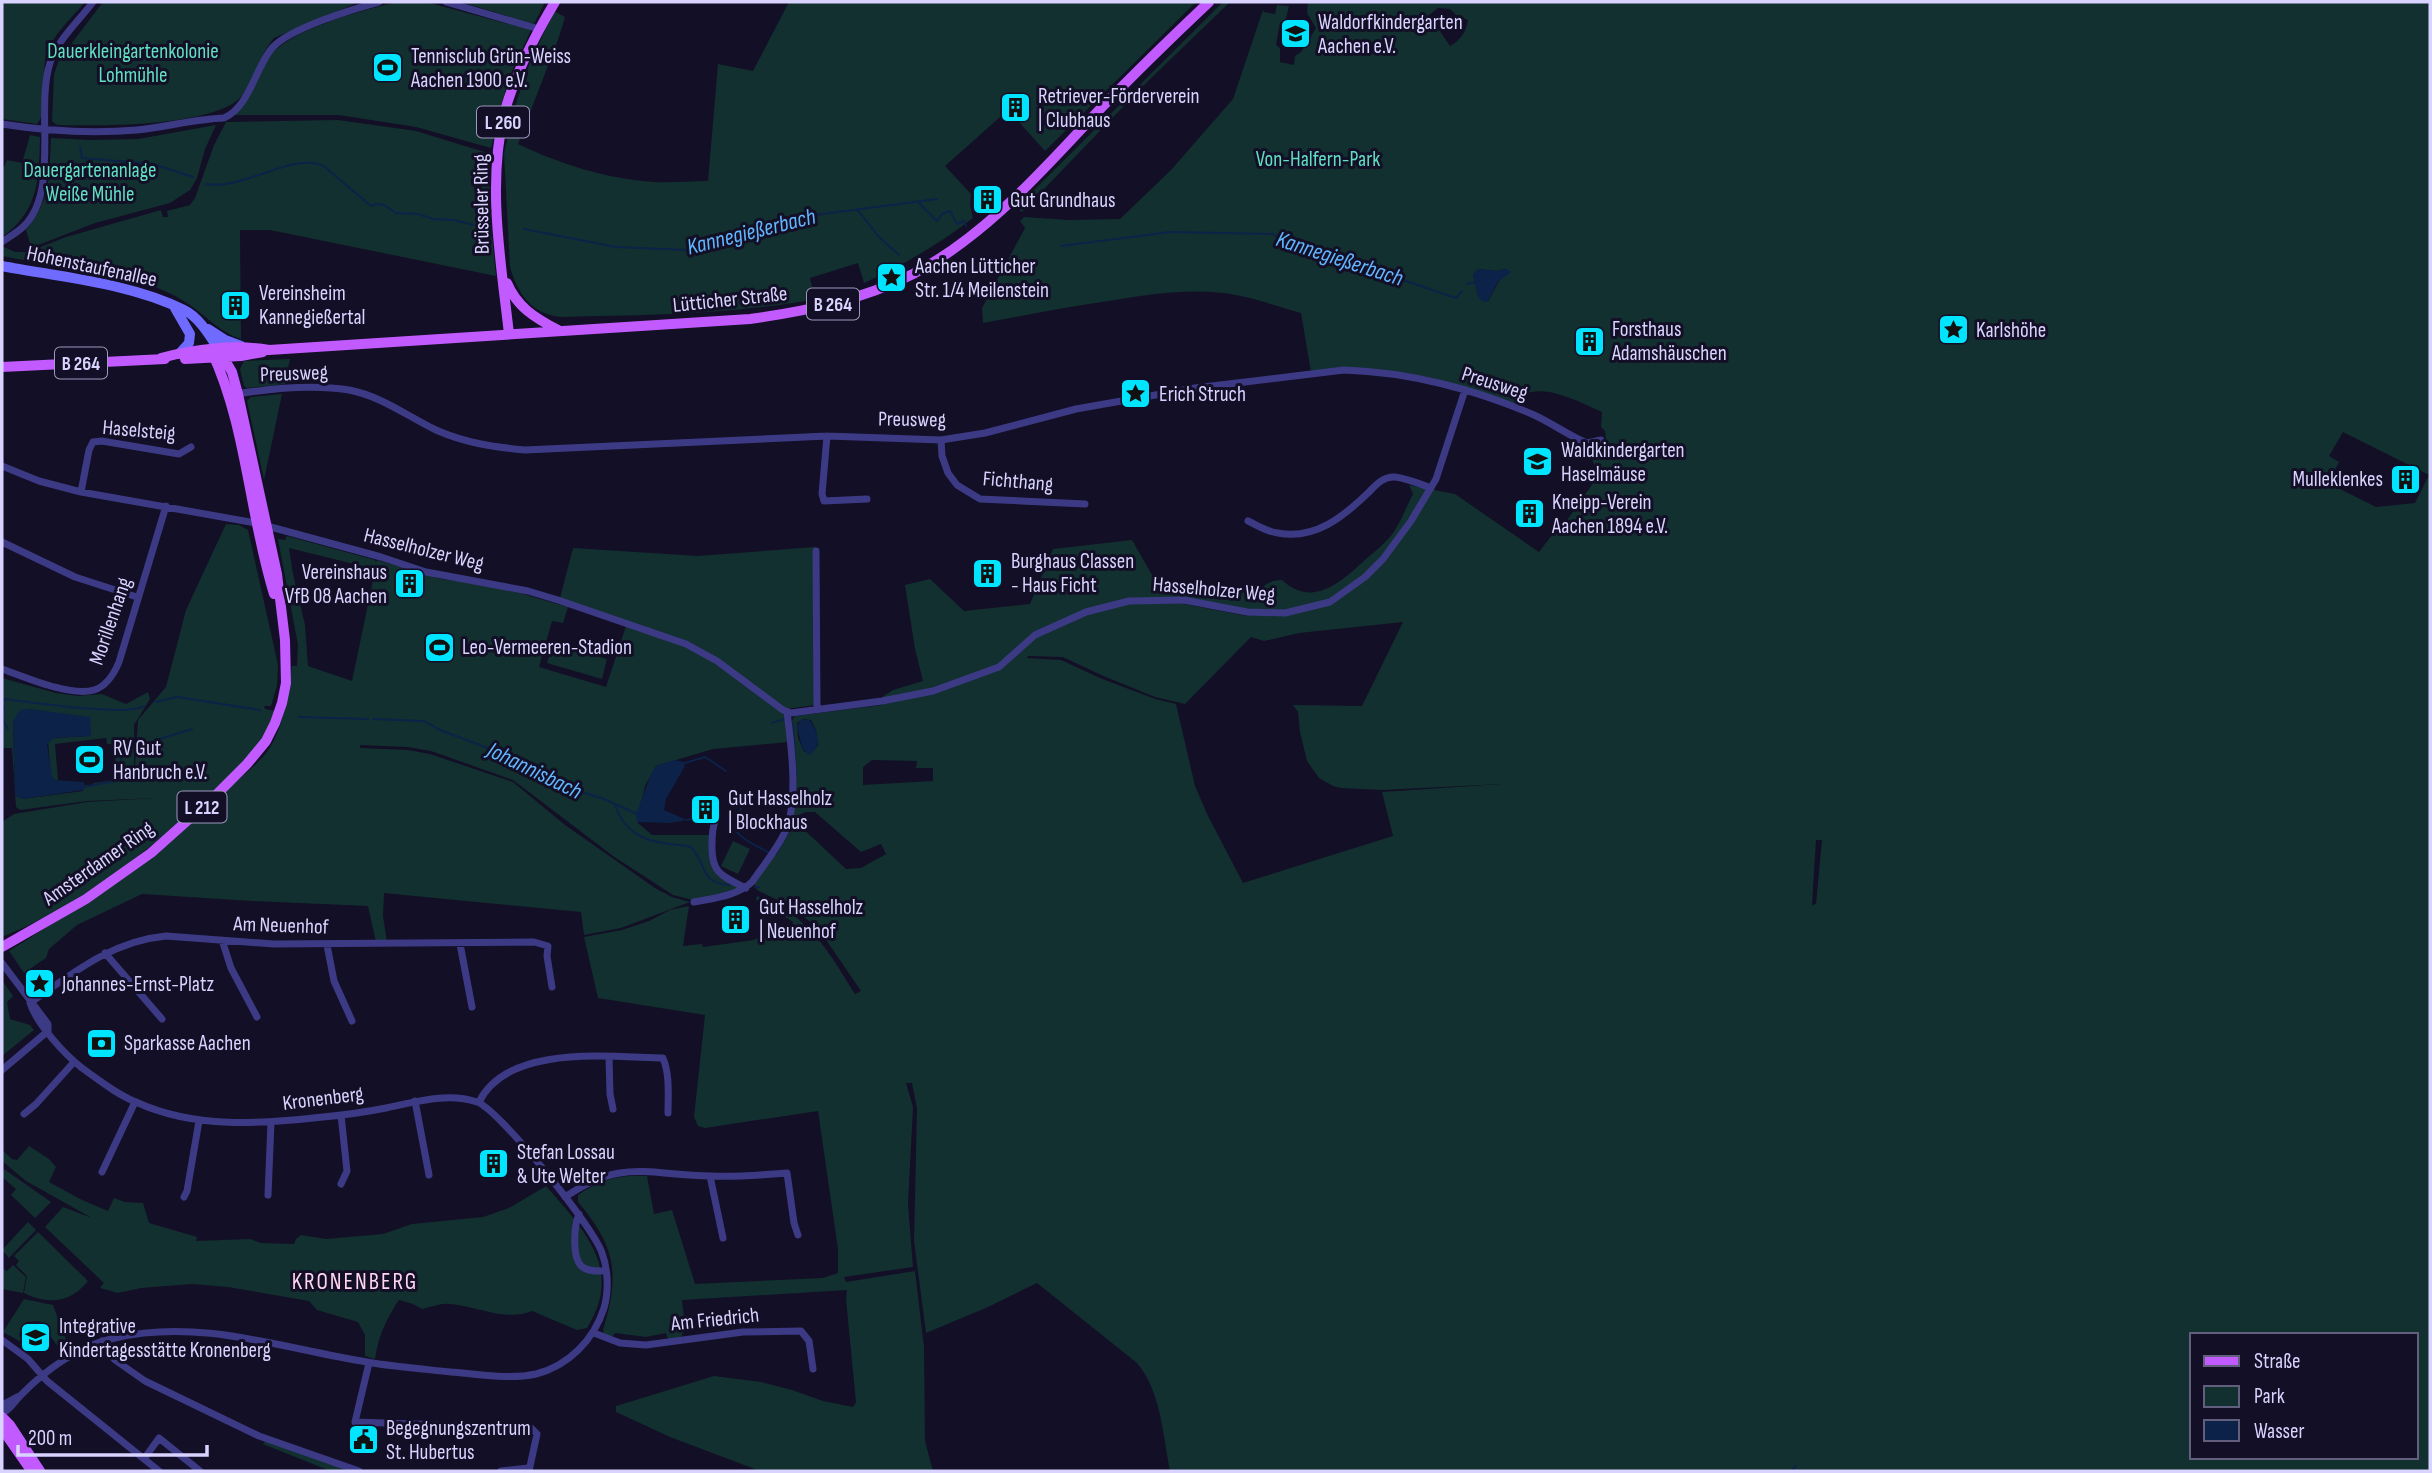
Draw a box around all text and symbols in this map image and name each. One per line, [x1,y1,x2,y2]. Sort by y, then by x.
place label: Waldorfkindergarten Aachen e.V. [1317,10,1463,59]
school or university icon: Waldorfkindergarten Aachen e.V. [1278,17,1312,51]
park label: Dauerkleingartenkolonie Lohmühle [47,39,219,88]
place label: Tennisclub Grün-Weiss Aachen 1900 e.V. [410,44,571,93]
sports icon: Tennisclub Grün-Weiss Aachen 1900 e.V. [371,51,405,85]
place label: Retriever-Förderverein | Clubhaus [1038,84,1199,133]
building icon: Retriever-Förderverein | Clubhaus [998,91,1032,125]
road number: L 260 [477,106,529,138]
park label: Von-Halfern-Park [1256,147,1380,172]
street label: Brüsseler Ring [468,154,495,254]
park label: Dauergartenanlage Weiße Mühle [24,158,156,207]
building icon: Gut Grundhaus [970,183,1004,217]
place label: Gut Grundhaus [1010,188,1116,213]
water label: Kannegießerbach [684,202,819,262]
water label: Kannegießerbach [1273,225,1407,293]
street label: Hohenstaufenallee [25,241,159,292]
place label: Aachen Lütticher Str. 1/4 Meilenstein [914,254,1049,303]
place icon: Aachen Lütticher Str. 1/4 Meilenstein [875,261,909,295]
place label: Vereinsheim Kannegießertal [259,281,365,330]
street label: Lütticher Straße [672,281,788,318]
building icon: Vereinsheim Kannegießertal [219,288,253,322]
road number: B 264 [807,288,859,320]
place icon: Karlshöhe [1936,313,1970,347]
place label: Forsthaus Adamshäuschen [1611,317,1727,366]
place label: Karlshöhe [1976,318,2046,343]
building icon: Forsthaus Adamshäuschen [1572,324,1606,358]
road number: B 264 [55,348,107,378]
street label: Preusweg [260,360,328,387]
street label: Preusweg [1459,361,1531,406]
place icon: Erich Struch [1119,377,1153,411]
place label: Erich Struch [1159,382,1246,407]
street label: Preusweg [878,406,946,433]
street label: Haselsteig [101,415,176,446]
place label: Waldkindergarten Haselmäuse [1561,438,1685,487]
school or university icon: Waldkindergarten Haselmäuse [1521,445,1555,479]
building icon: Mulleklenkes [2389,462,2423,496]
street label: Fichthang [982,466,1054,497]
place label: Mulleklenkes [2292,467,2383,492]
place label: Kneipp-Verein Aachen 1894 e.V. [1551,490,1668,539]
building icon: Kneipp-Verein Aachen 1894 e.V. [1512,497,1546,531]
street label: Hasselholzer Weg [361,523,486,576]
place label: Burghaus Classen - Haus Ficht [1011,549,1134,598]
building icon: Burghaus Classen - Haus Ficht [971,556,1005,590]
place label: Vereinshaus VfB 08 Aachen [285,560,387,609]
building icon: Vereinshaus VfB 08 Aachen [393,567,427,601]
street label: Hasselholzer Weg [1152,572,1276,607]
street label: Morillenhang [84,574,137,668]
sports icon: Leo-Vermeeren-Stadion [422,630,456,664]
place label: Leo-Vermeeren-Stadion [462,635,632,660]
water label: Johannisbach [481,735,587,806]
place label: RV Gut Hanbruch e.V. [113,736,208,785]
sports icon: RV Gut Hanbruch e.V. [73,743,107,777]
place label: Gut Hasselholz | Blockhaus [728,786,833,835]
road number: L 212 [178,792,227,822]
building icon: Gut Hasselholz | Blockhaus [688,793,722,827]
street label: Amsterdamer Ring [37,816,159,911]
place label: Gut Hasselholz | Neuenhof [759,895,864,944]
building icon: Gut Hasselholz | Neuenhof [719,902,753,936]
street label: Am Neuenhof [232,911,330,940]
place icon: Johannes-Ernst-Platz [22,967,56,1001]
place label: Johannes-Ernst-Platz [61,972,214,997]
bank icon: Sparkasse Aachen [84,1026,118,1060]
place label: Sparkasse Aachen [124,1031,251,1056]
street label: Kronenberg [281,1081,365,1116]
place label: Stefan Lossau & Ute Welter [517,1140,615,1189]
building icon: Stefan Lossau & Ute Welter [477,1147,511,1181]
district label: KRONENBERG [292,1268,418,1296]
street label: Am Friedrich [669,1302,760,1337]
place label: Integrative Kindertagesstätte Kronenberg [59,1314,271,1363]
school or university icon: Integrative Kindertagesstätte Kronenberg [19,1321,53,1355]
legend [2190,1333,2418,1459]
text: Straße [2254,1349,2300,1374]
text: Park [2254,1384,2285,1409]
scale bar [18,1414,206,1458]
place label: Begegnungszentrum St. Hubertus [386,1416,531,1465]
text: Wasser [2254,1419,2305,1444]
public building icon: Begegnungszentrum St. Hubertus [346,1423,380,1457]
text: 200 m [28,1426,72,1451]

